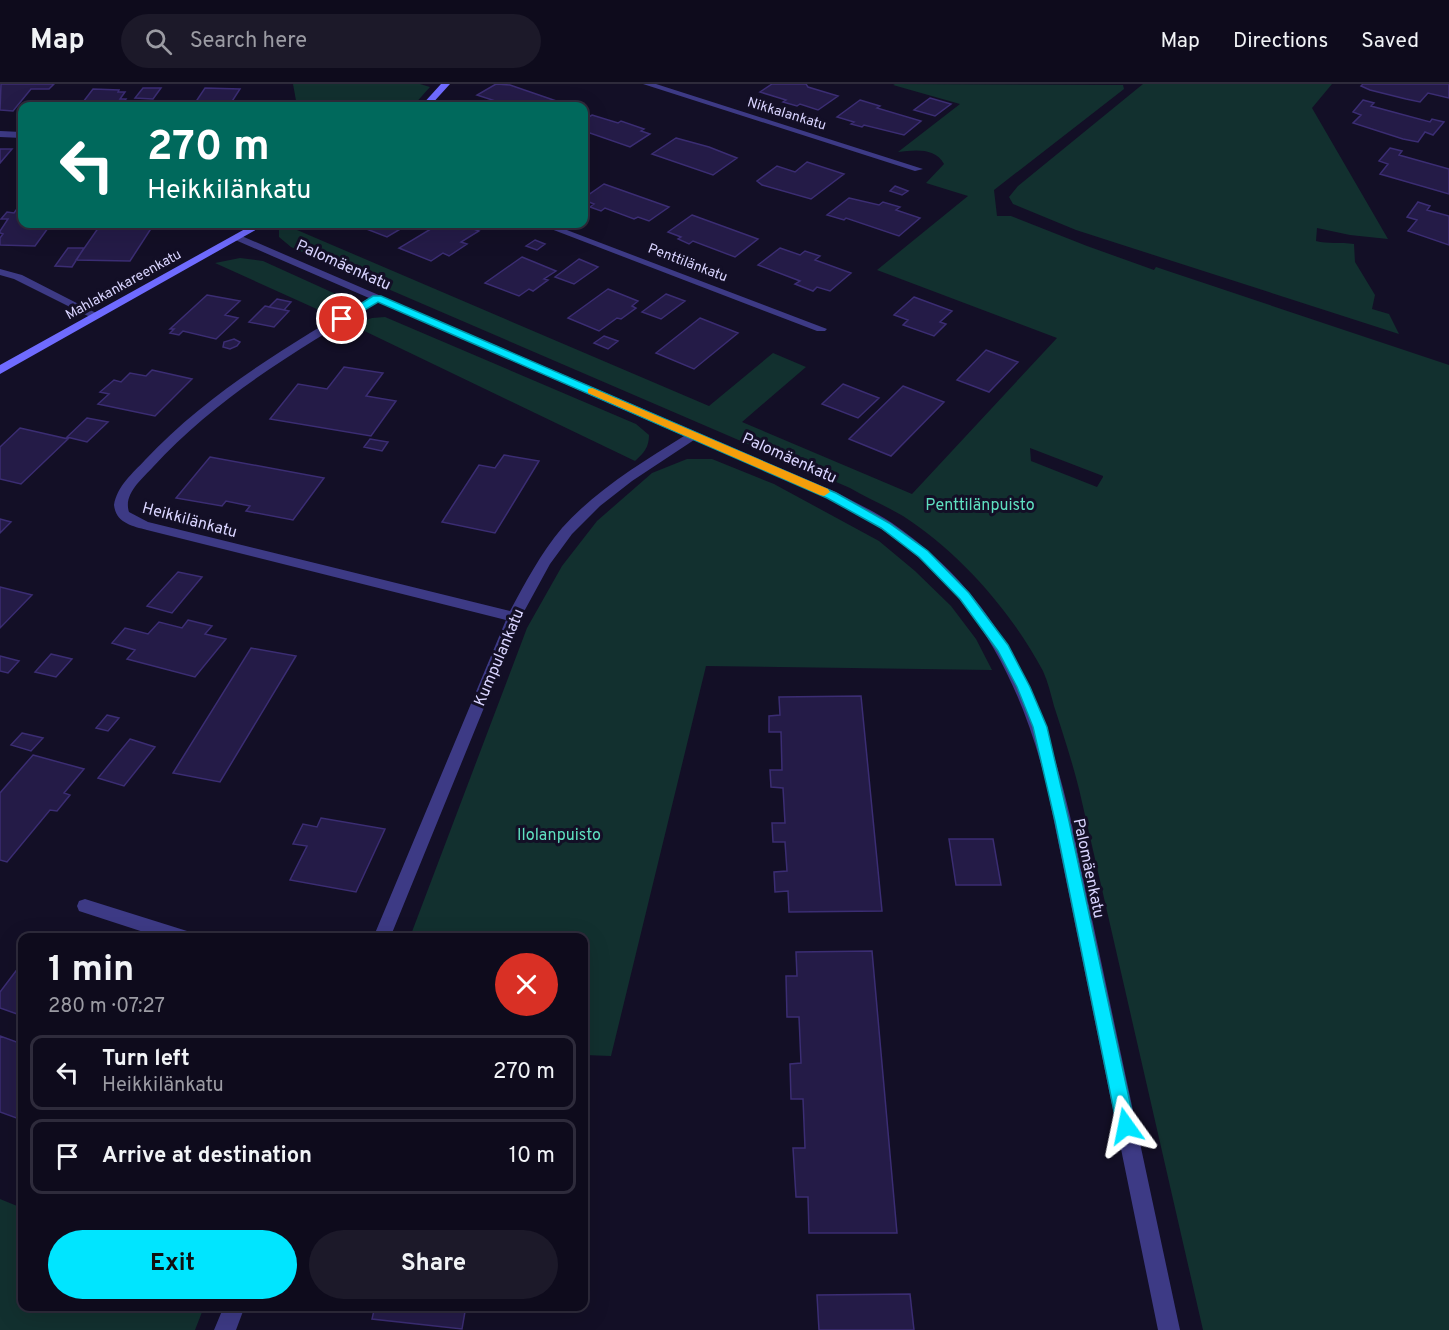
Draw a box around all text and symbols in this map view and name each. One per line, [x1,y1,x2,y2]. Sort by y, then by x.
search box [121,14,541,68]
text: Map [30,23,85,59]
icon: search [142,25,175,58]
text: Search here [190,28,307,55]
text: Map [1160,28,1200,55]
text: Directions [1233,28,1328,55]
text: Saved [1361,28,1419,55]
street label: Nikkalankatu [745,94,828,134]
text: 270 m [147,122,270,175]
icon: left [48,126,126,204]
text: Heikkilänkatu [147,174,312,208]
street label: Palomäenkatu [293,236,394,296]
street label: Penttilänkatu [645,240,730,286]
street label: Mahlakankareenkatu [63,246,185,324]
pin [316,293,367,344]
icon: arrive [325,302,358,335]
street label: Palomäenkatu [739,429,840,489]
park label: Penttilänpuisto [925,496,1035,516]
street label: Heikkilänkatu [140,499,239,543]
street label: Kumpulankatu [470,606,529,710]
street label: Palomäenkatu [1068,817,1108,920]
park label: Ilolanpuisto [517,826,601,846]
text: 1 min [48,948,134,994]
button: close [495,953,558,1016]
text: 280 m · 07:27 [48,994,165,1020]
text: Turn left [102,1046,190,1073]
icon: left [51,1056,84,1089]
text: 270 m [493,1059,555,1086]
text: Heikkilänkatu [102,1073,224,1099]
position arrow [1094,1094,1158,1158]
icon: arrive [51,1140,84,1173]
text: Arrive at destination [102,1143,312,1170]
text: 10 m [509,1143,555,1170]
button: Exit [48,1230,297,1299]
button: Share [309,1230,558,1299]

